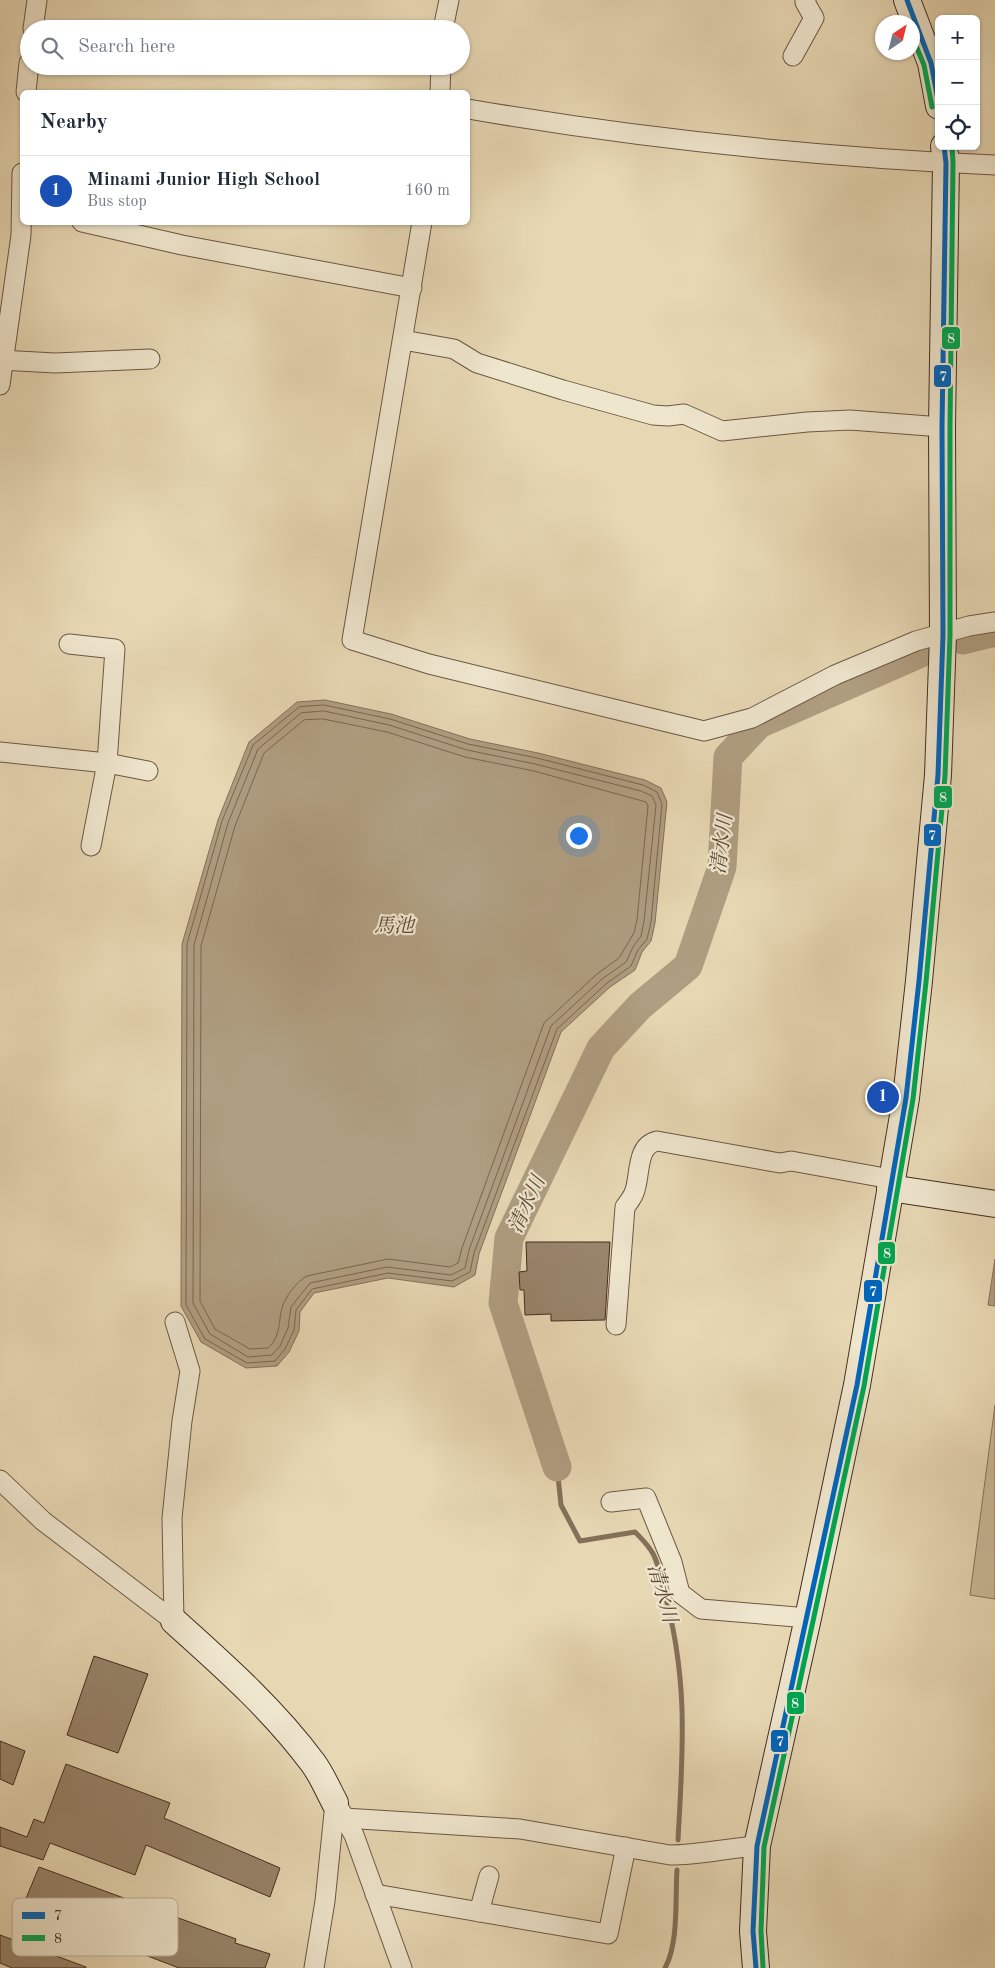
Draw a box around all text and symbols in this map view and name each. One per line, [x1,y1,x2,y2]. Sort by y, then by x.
north arrow [875,15,920,60]
map controls [935,15,980,150]
button: + [935,15,980,60]
search box [20,20,470,75]
icon: search [38,34,66,62]
text: Search here [78,38,175,57]
button: − [935,60,980,105]
button: locate [935,105,980,150]
text: Nearby [40,112,108,133]
text: Minami Junior High School [87,171,320,190]
text: 1 [51,183,61,199]
text: 160 m [405,183,450,199]
text: Bus stop [87,194,147,210]
line badge: 8 [941,326,961,350]
text: 8 [947,332,955,346]
line badge: 7 [933,364,952,388]
text: 7 [939,370,947,384]
line badge: 8 [933,785,953,809]
text: 8 [939,791,947,805]
water label: 清水川 [707,811,737,875]
your location [566,823,592,849]
line badge: 7 [923,823,942,847]
text: 7 [928,829,936,843]
water label: 馬池 [374,915,416,937]
pin: 1 [867,1078,899,1116]
water label: 清水川 [504,1171,550,1236]
line badge: 8 [877,1241,896,1265]
text: 8 [883,1247,891,1261]
line badge: 7 [863,1279,883,1303]
text: 7 [869,1285,877,1299]
water label: 清水川 [643,1561,681,1627]
line badge: 8 [786,1691,805,1715]
text: 8 [791,1697,799,1711]
line badge: 7 [770,1729,789,1753]
text: 7 [776,1735,784,1749]
legend [12,1898,178,1956]
text: 7 [54,1909,62,1923]
text: 8 [54,1932,62,1946]

